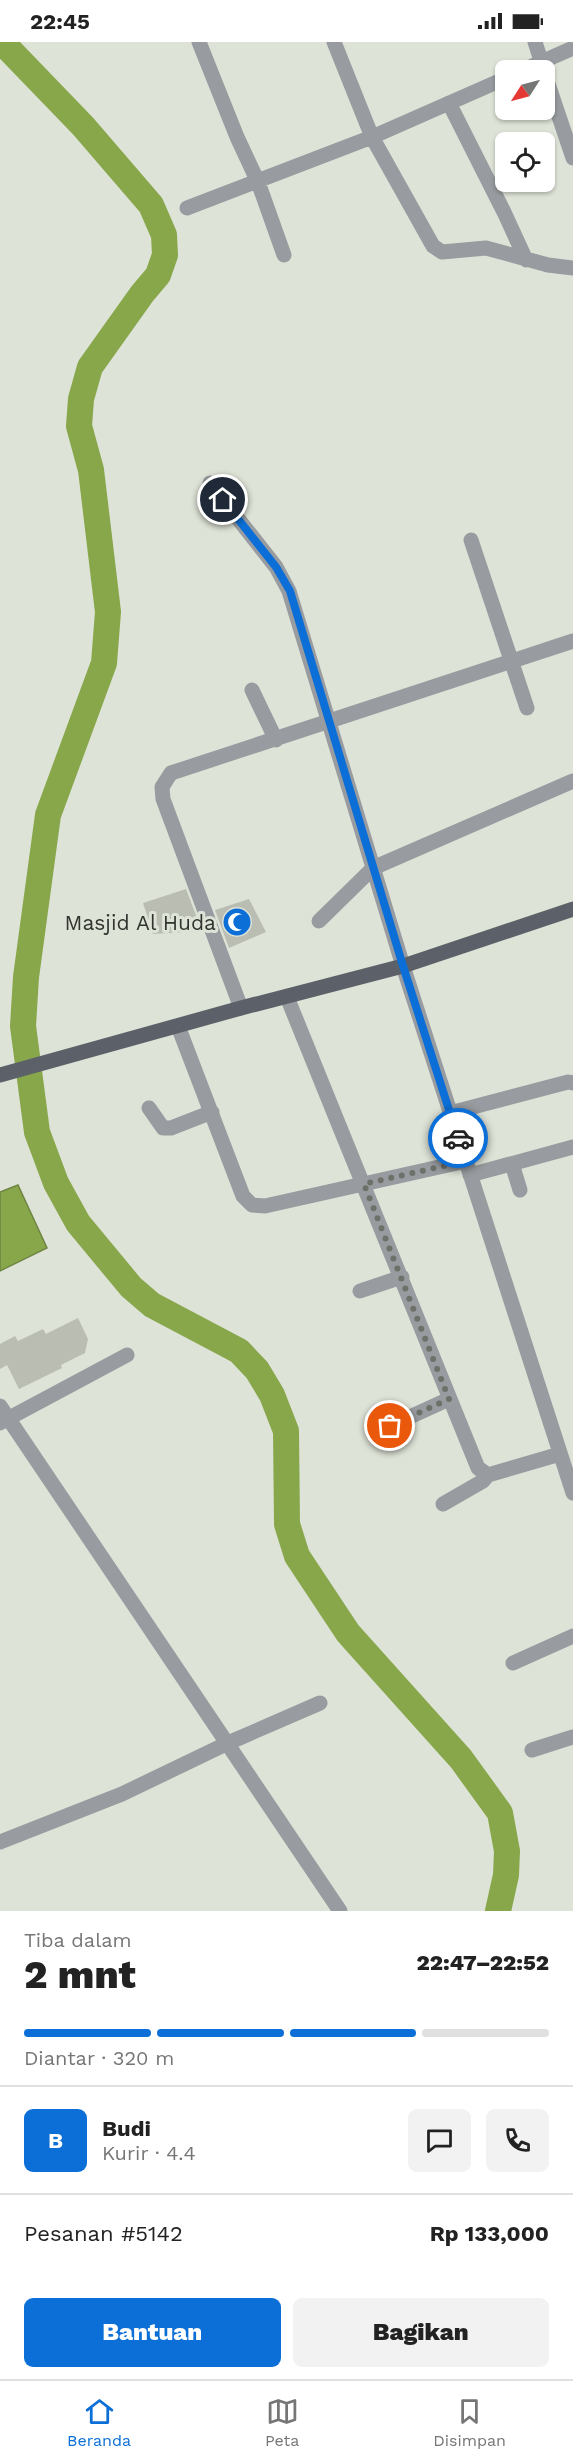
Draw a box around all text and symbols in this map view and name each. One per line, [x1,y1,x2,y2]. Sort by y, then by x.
text: 22:45 [30,9,90,34]
north arrow [495,60,555,120]
map controls [495,60,555,192]
button: locate [495,132,555,192]
pin [197,474,248,525]
icon: home [206,483,239,516]
mosque icon: Masjid Al Huda [221,906,253,938]
place label: Masjid Al Huda [65,910,216,935]
courier [428,1108,488,1168]
icon: car [442,1122,475,1155]
pin [364,1400,415,1451]
icon: bag [373,1409,406,1442]
text: Tiba dalam [24,1928,132,1952]
text: 22:47–22:52 [416,1950,549,1975]
text: 2 mnt [24,1952,136,1997]
text: Diantar · 320 m [24,2046,174,2070]
button: chat [408,2109,471,2172]
button: phone [486,2109,549,2172]
text: Budi [102,2116,151,2141]
text: B [48,2128,63,2153]
text: Kurir · 4.4 [102,2141,196,2165]
text: Pesanan #5142 [24,2221,183,2246]
text: Rp 133,000 [430,2221,549,2246]
button: Bantuan [24,2298,281,2367]
button: Bagikan [293,2298,549,2367]
tab: Beranda [67,2395,131,2450]
tab: Peta [265,2395,299,2450]
tab: Disimpan [433,2395,506,2450]

